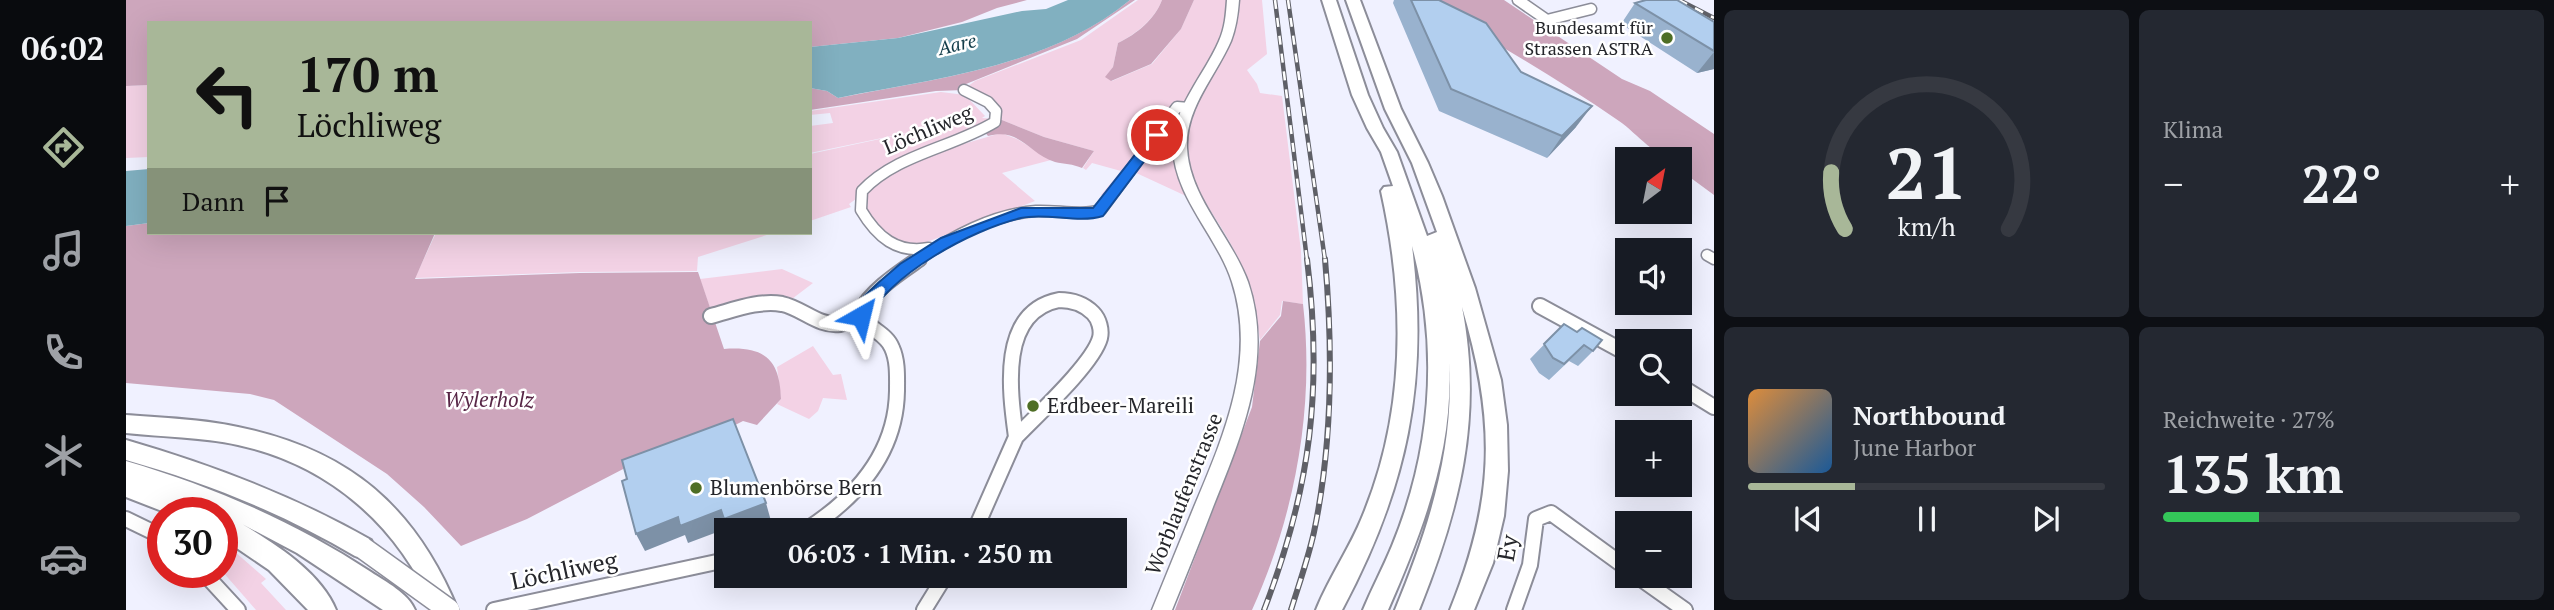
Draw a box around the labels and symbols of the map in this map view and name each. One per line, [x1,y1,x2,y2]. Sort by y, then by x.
place label: Bundesamt für Strassen ASTRA [1524,15,1654,60]
water label: Aare [934,27,979,60]
marker: Bundesamt für Strassen ASTRA [1659,30,1675,46]
street label: Löchliweg [879,97,977,160]
pin [1127,105,1187,165]
north arrow [1615,147,1692,224]
position arrow [824,279,898,353]
park label: Wylerholz [444,385,535,413]
place label: Erdbeer-Mareili [1047,391,1194,419]
marker: Erdbeer-Mareili [1025,398,1041,414]
street label: Worblaufenstrasse [1138,408,1228,579]
place label: Blumenbörse Bern [710,473,883,501]
marker: Blumenbörse Bern [688,480,704,496]
speed limit sign: 30 [147,497,238,588]
street label: Ey [1489,531,1525,563]
street label: Löchliweg [508,543,620,597]

